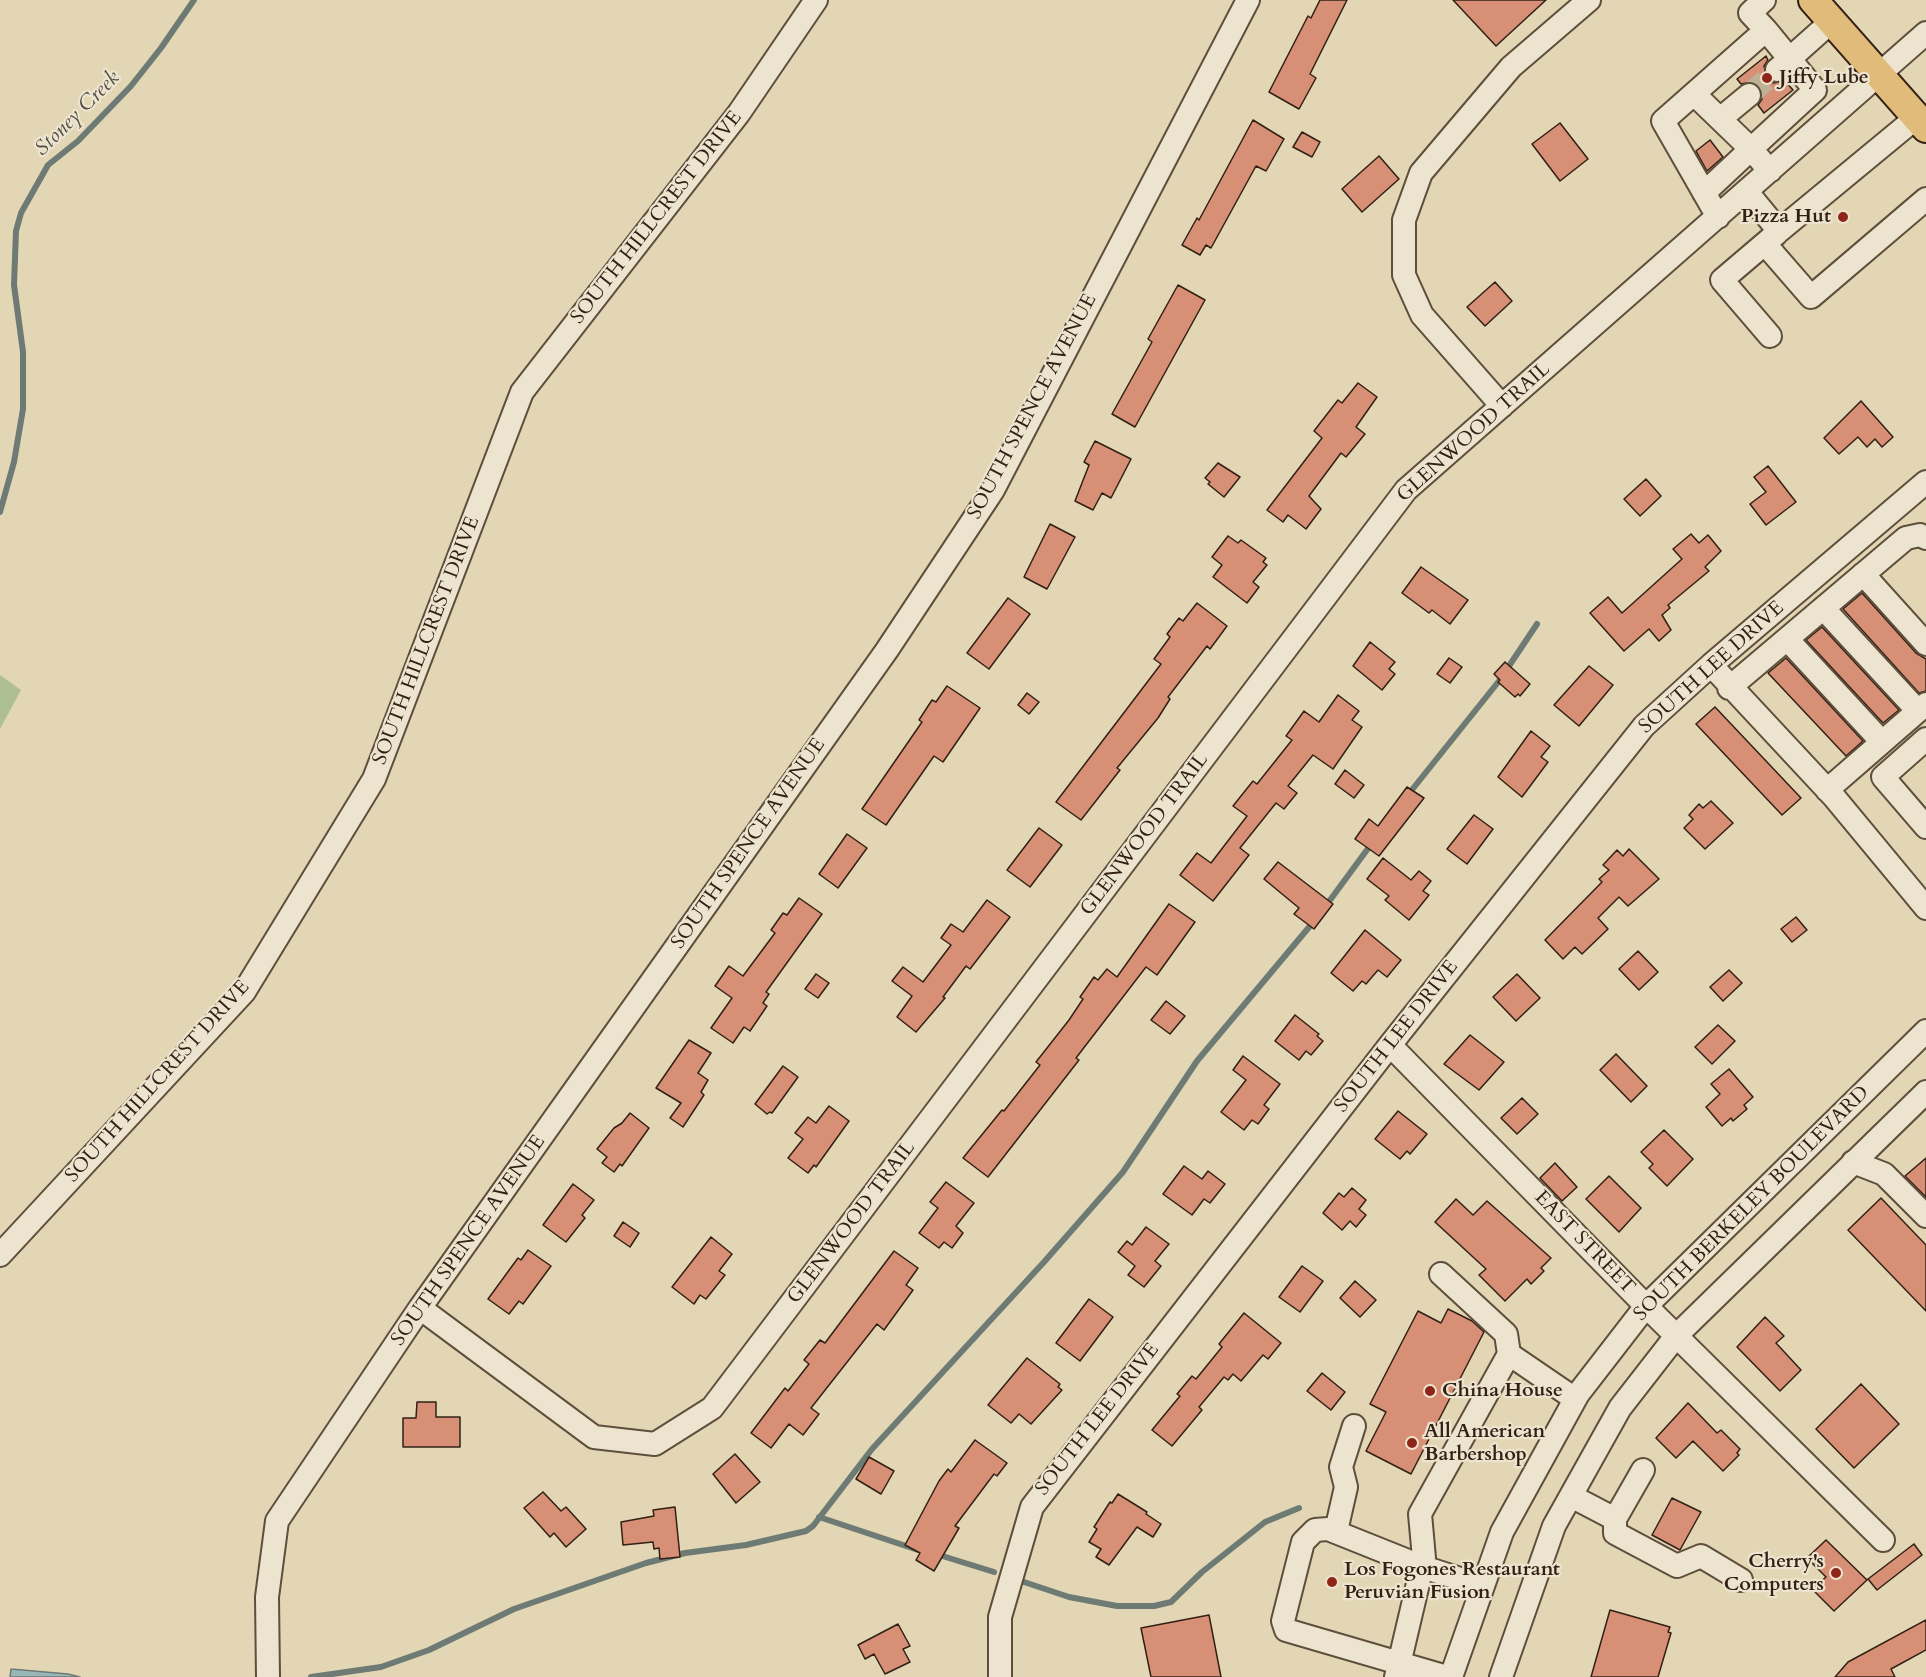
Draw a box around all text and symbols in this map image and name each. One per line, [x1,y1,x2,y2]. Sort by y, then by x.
water label: Stoney Creek [30,66,126,162]
place label: Jiffy Lube [1779,66,1869,90]
marker: Jiffy Lube [1760,71,1774,85]
street label: SOUTH HILLCREST DRIVE [566,107,748,329]
place label: Pizza Hut [1741,205,1831,229]
marker: Pizza Hut [1836,210,1850,224]
street label: SOUTH SPENCE AVENUE [963,290,1103,524]
street label: GLENWOOD TRAIL [1393,358,1555,508]
street label: SOUTH HILLCREST DRIVE [369,514,485,768]
street label: SOUTH LEE DRIVE [1635,597,1789,739]
street label: SOUTH SPENCE AVENUE [667,734,831,954]
street label: GLENWOOD TRAIL [1076,749,1214,921]
street label: SOUTH LEE DRIVE [1330,956,1464,1118]
street label: SOUTH HILLCREST DRIVE [61,976,255,1188]
street label: SOUTH BERKELEY BOULEVARD [1629,1081,1875,1327]
street label: SOUTH SPENCE AVENUE [387,1131,551,1351]
street label: GLENWOOD TRAIL [783,1137,921,1309]
street label: EAST STREET [1529,1186,1639,1300]
street label: SOUTH LEE DRIVE [1031,1339,1165,1501]
place label: China House [1442,1379,1563,1403]
marker: China House [1423,1384,1437,1398]
place label: All American Barbershop [1424,1420,1545,1467]
marker: All American Barbershop [1405,1436,1419,1450]
place label: Cherry's Computers [1724,1550,1824,1597]
place label: Los Fogones Restaurant Peruvian Fusion [1344,1558,1560,1605]
marker: Cherry's Computers [1829,1566,1843,1580]
marker: Los Fogones Restaurant Peruvian Fusion [1325,1575,1339,1589]

